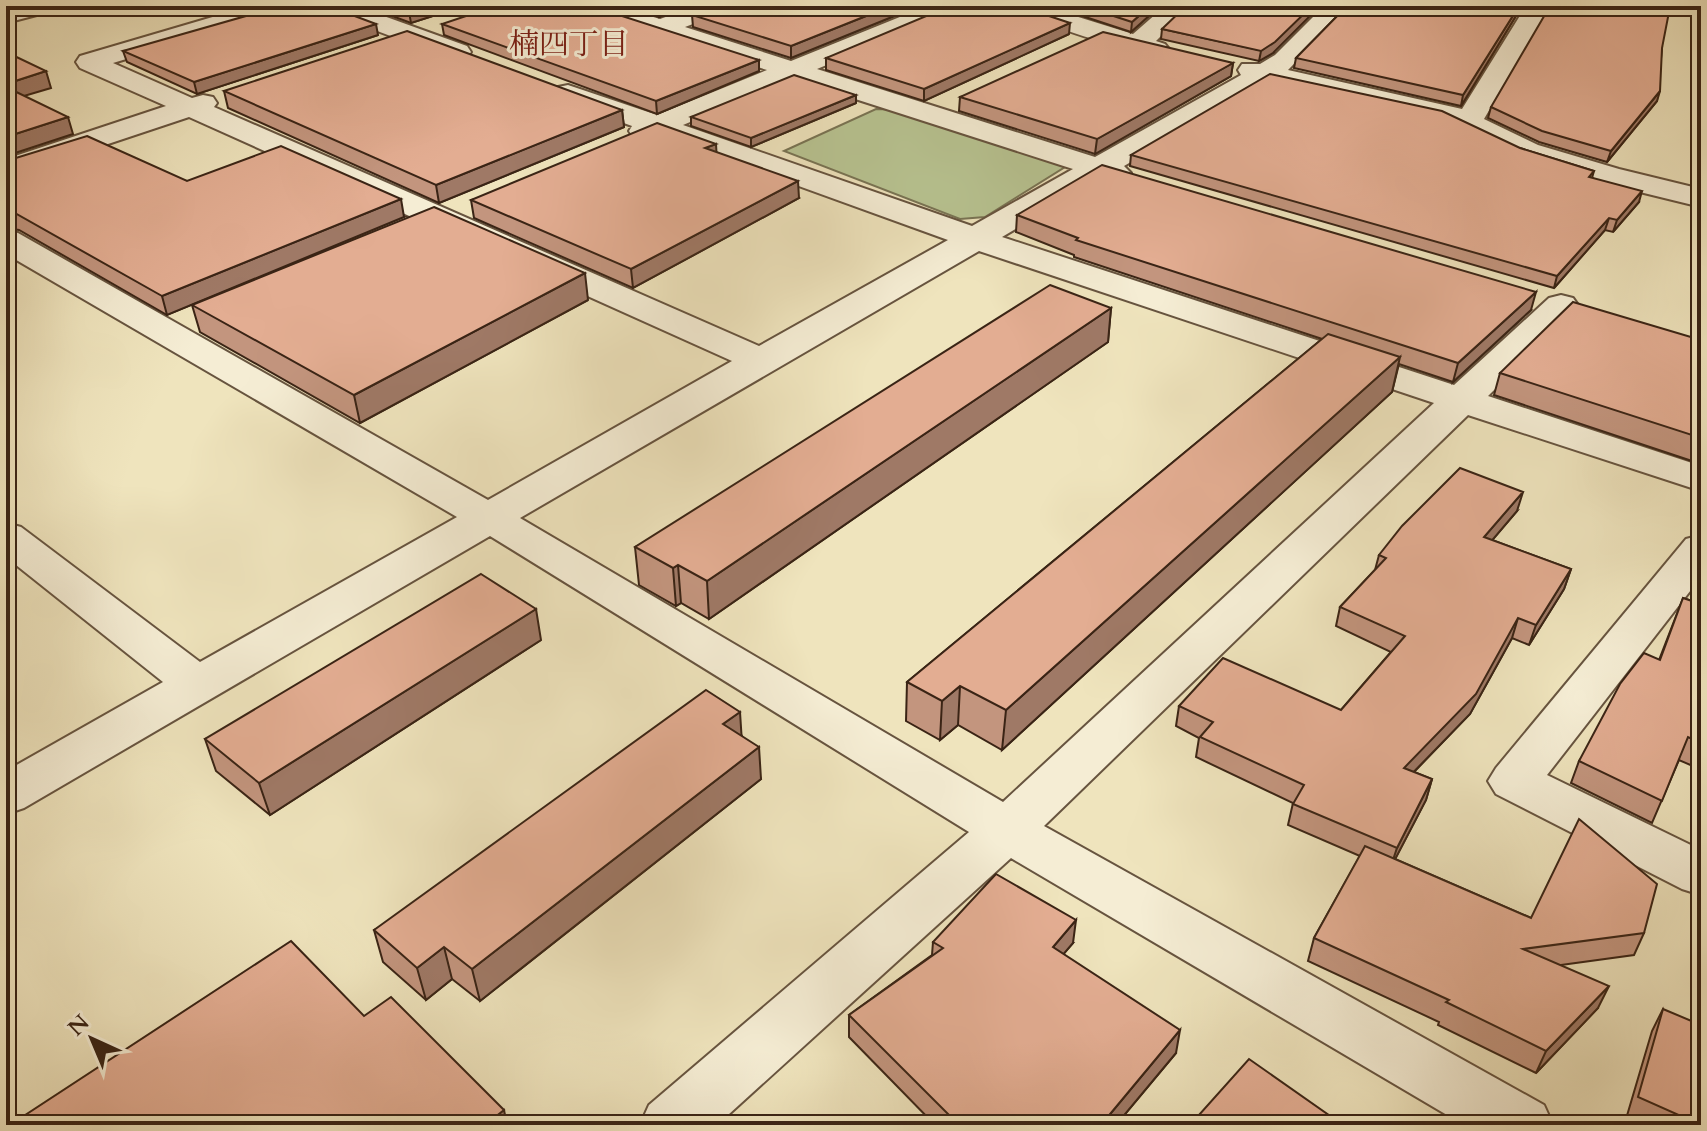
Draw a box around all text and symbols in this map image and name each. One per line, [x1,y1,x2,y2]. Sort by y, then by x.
district label: 楠四丁目 [509,24,629,65]
north arrow [52,999,132,1079]
text: N [62,1008,96,1043]

